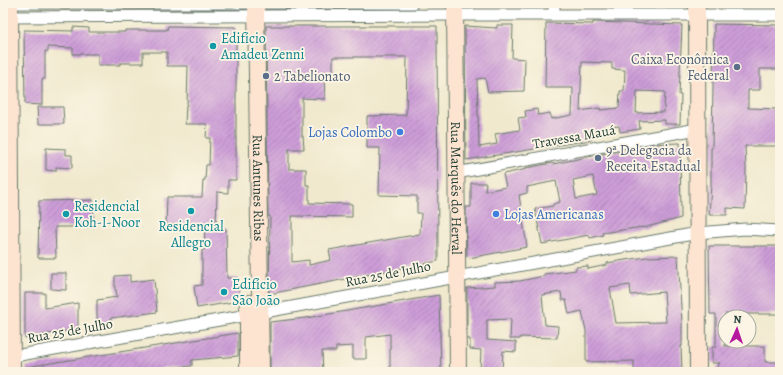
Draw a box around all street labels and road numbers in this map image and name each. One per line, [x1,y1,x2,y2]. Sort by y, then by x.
street label: Travessa Mauá [531,120,617,154]
street label: Rua Marquês do Herval [446,121,467,255]
street label: Rua Antunes Ribas [248,134,269,242]
street label: Rua 25 de Julho [344,256,432,292]
street label: Rua 25 de Julho [26,314,114,348]

